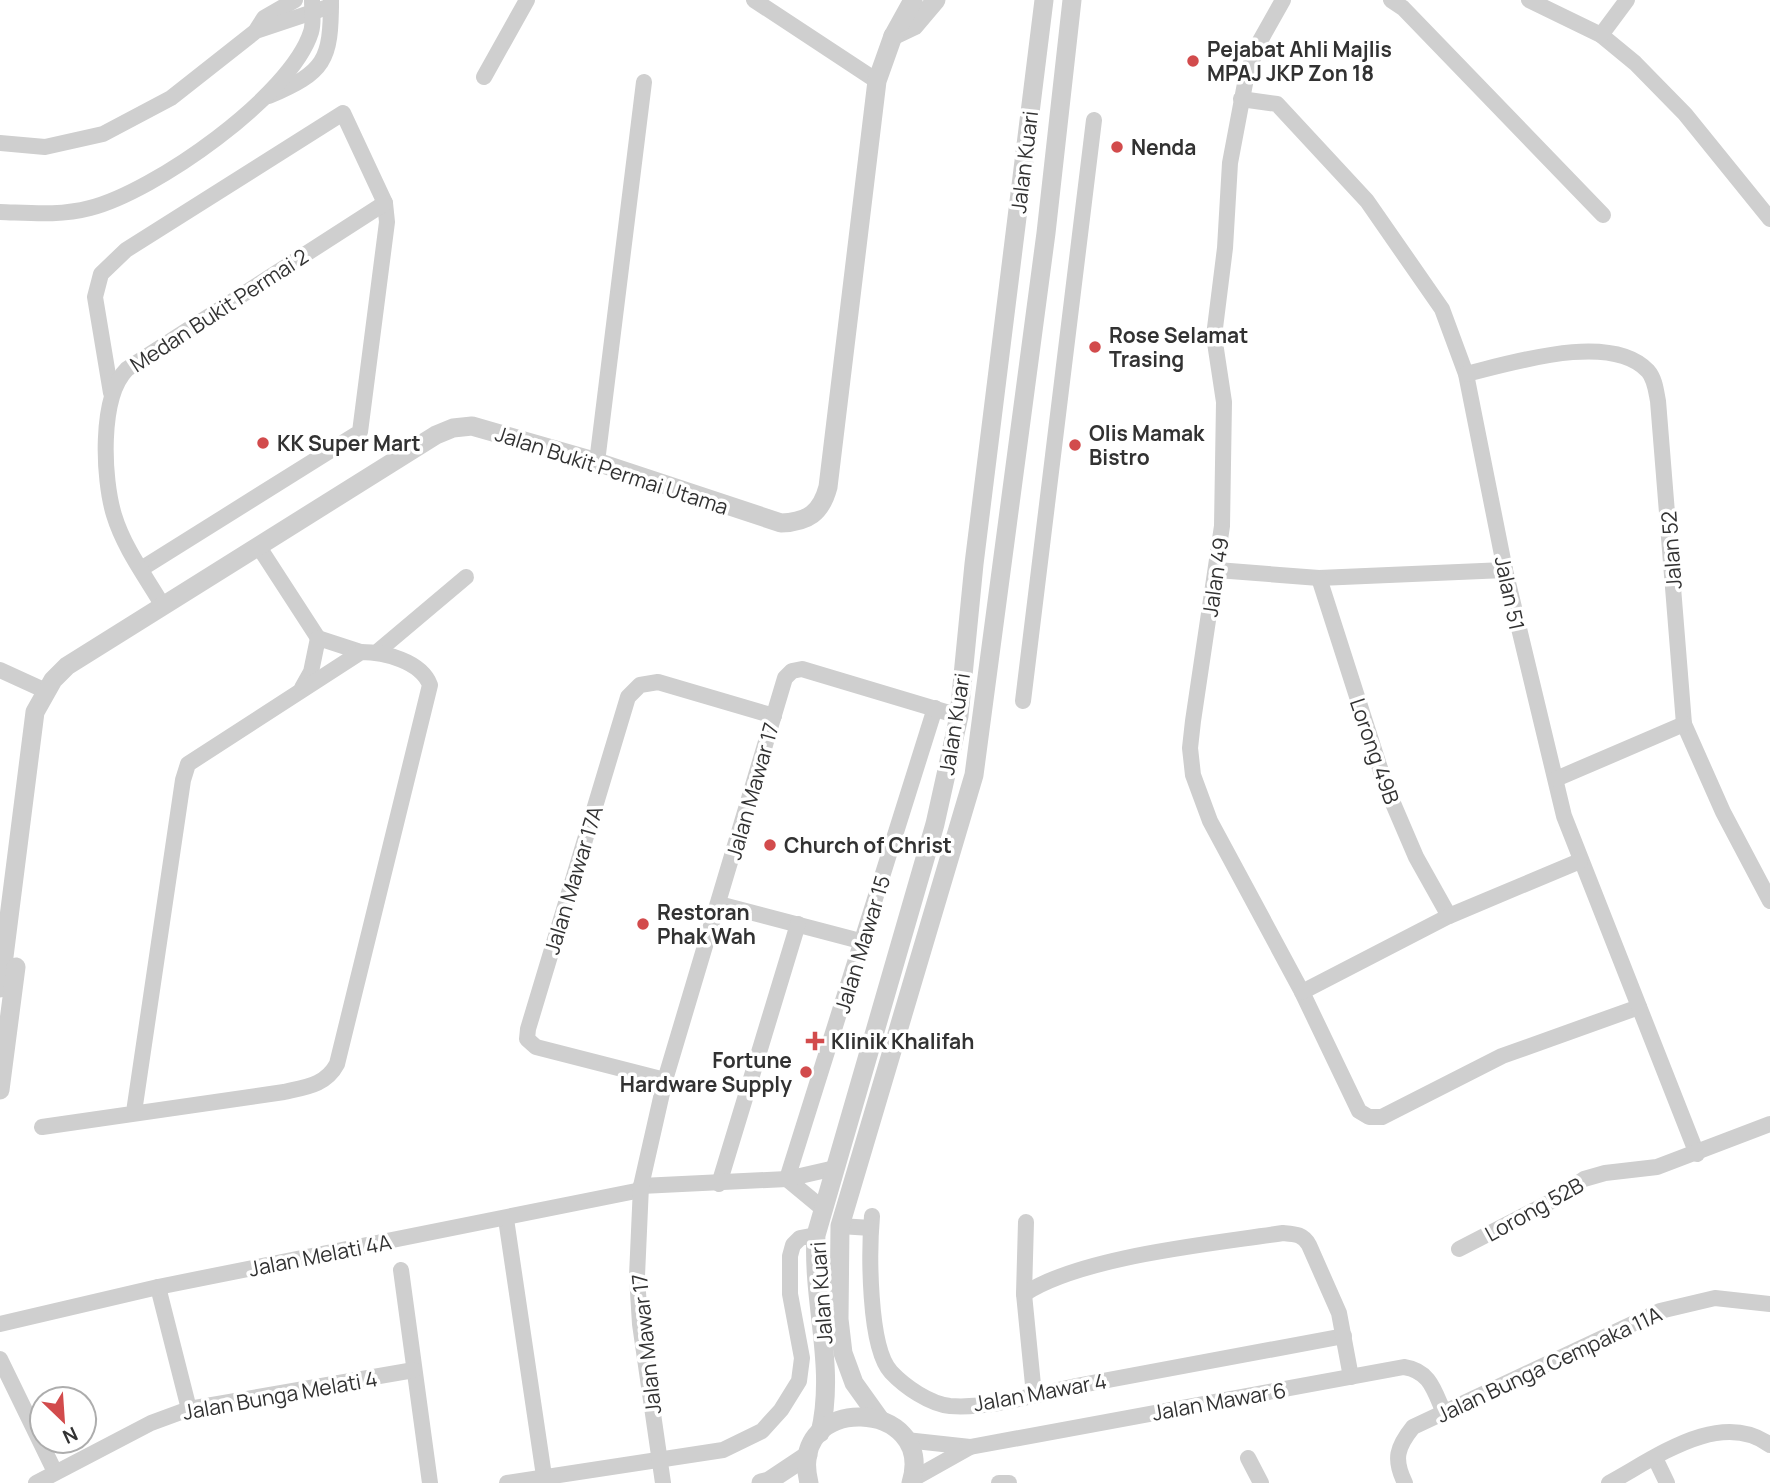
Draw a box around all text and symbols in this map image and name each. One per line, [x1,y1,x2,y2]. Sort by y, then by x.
place label: Pejabat Ahli Majlis MPAJ JKP Zon 18 [1207,35,1392,87]
marker: Pejabat Ahli Majlis MPAJ JKP Zon 18 [1185,53,1201,69]
street label: Jalan Kuari [1004,109,1044,215]
place label: Nenda [1131,133,1196,161]
marker: Nenda [1109,139,1125,155]
street label: Medan Bukit Permai 2 [125,242,313,378]
place label: Rose Selamat Trasing [1109,321,1248,373]
marker: Rose Selamat Trasing [1087,339,1103,355]
street label: Jalan Bukit Permai Utama [492,419,732,521]
place label: Olis Mamak Bistro [1089,419,1205,471]
place label: KK Super Mart [277,429,421,457]
marker: KK Super Mart [255,435,271,451]
marker: Olis Mamak Bistro [1067,437,1083,453]
street label: Jalan 52 [1654,510,1688,590]
street label: Jalan 49 [1196,536,1234,618]
street label: Jalan 51 [1489,553,1531,633]
street label: Jalan Kuari [932,671,976,777]
street label: Lorong 49B [1344,694,1406,808]
street label: Jalan Mawar 17 [719,719,785,863]
street label: Jalan Mawar 17A [537,802,609,958]
place label: Church of Christ [784,831,952,859]
marker: Church of Christ [762,837,778,853]
street label: Jalan Mawar 15 [828,872,896,1016]
place label: Restoran Phak Wah [657,898,756,950]
marker: Restoran Phak Wah [635,916,651,932]
place label: Klinik Khalifah [831,1027,974,1055]
marker: Klinik Khalifah [805,1031,825,1051]
place label: Fortune Hardware Supply [620,1046,792,1098]
marker: Fortune Hardware Supply [798,1064,814,1080]
street label: Lorong 52B [1480,1170,1588,1248]
street label: Jalan Melati 4A [246,1227,394,1283]
street label: Jalan Kuari [803,1241,839,1345]
street label: Jalan Mawar 17 [625,1272,667,1416]
street label: Jalan Bunga Cempaka 11A [1432,1299,1666,1429]
street label: Jalan Bunga Melati 4 [180,1364,380,1426]
street label: Jalan Mawar 4 [971,1367,1109,1417]
street label: Jalan Mawar 6 [1150,1375,1288,1427]
north arrow [28,1385,98,1455]
text: N [59,1421,82,1450]

